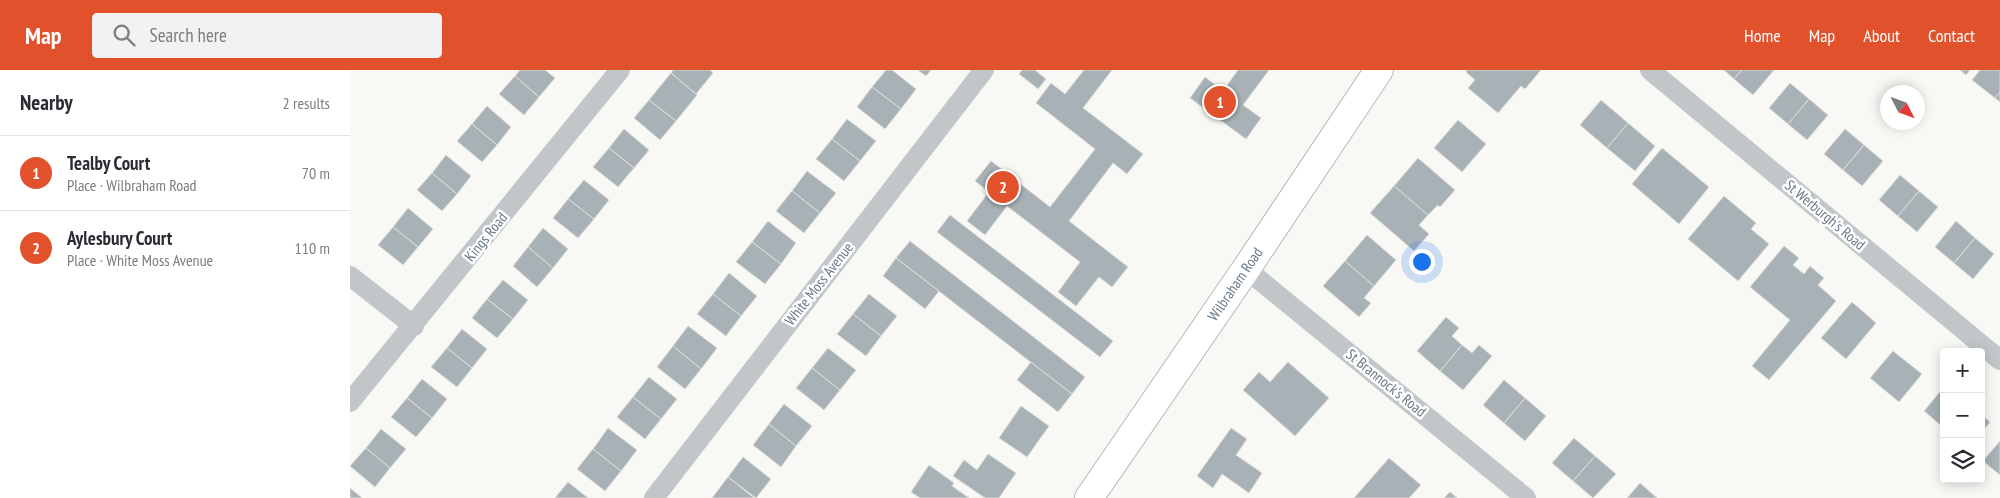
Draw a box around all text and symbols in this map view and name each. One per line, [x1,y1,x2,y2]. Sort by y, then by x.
search box [92,13,442,58]
text: Map [25,20,62,51]
icon: search [110,21,138,49]
text: Search here [150,23,227,47]
text: Home [1744,24,1781,47]
text: Map [1809,24,1835,47]
text: About [1863,24,1900,47]
text: Contact [1928,24,1975,47]
pin: 1 [1204,83,1236,121]
north arrow [1880,85,1925,130]
text: Nearby [20,89,73,116]
text: 2 results [283,93,330,113]
text: Tealby Court [67,151,150,175]
text: 1 [32,163,40,183]
text: 70 m [302,163,330,183]
pin: 2 [987,168,1019,206]
text: Place · Wilbraham Road [67,175,197,195]
street label: St Werburgh's Road [1781,175,1869,254]
street label: Kings Road [460,208,511,265]
text: Aylesbury Court [67,226,172,250]
text: 2 [32,238,40,258]
text: 110 m [295,238,330,258]
street label: White Moss Avenue [780,238,857,329]
street label: Wilbraham Road [1203,244,1267,324]
your location [1409,249,1435,275]
text: Place · White Moss Avenue [67,250,213,270]
street label: St Brannock's Road [1342,345,1430,421]
map controls [1940,348,1985,483]
button: + [1940,348,1985,393]
button: − [1940,393,1985,438]
button: layers [1940,438,1985,483]

